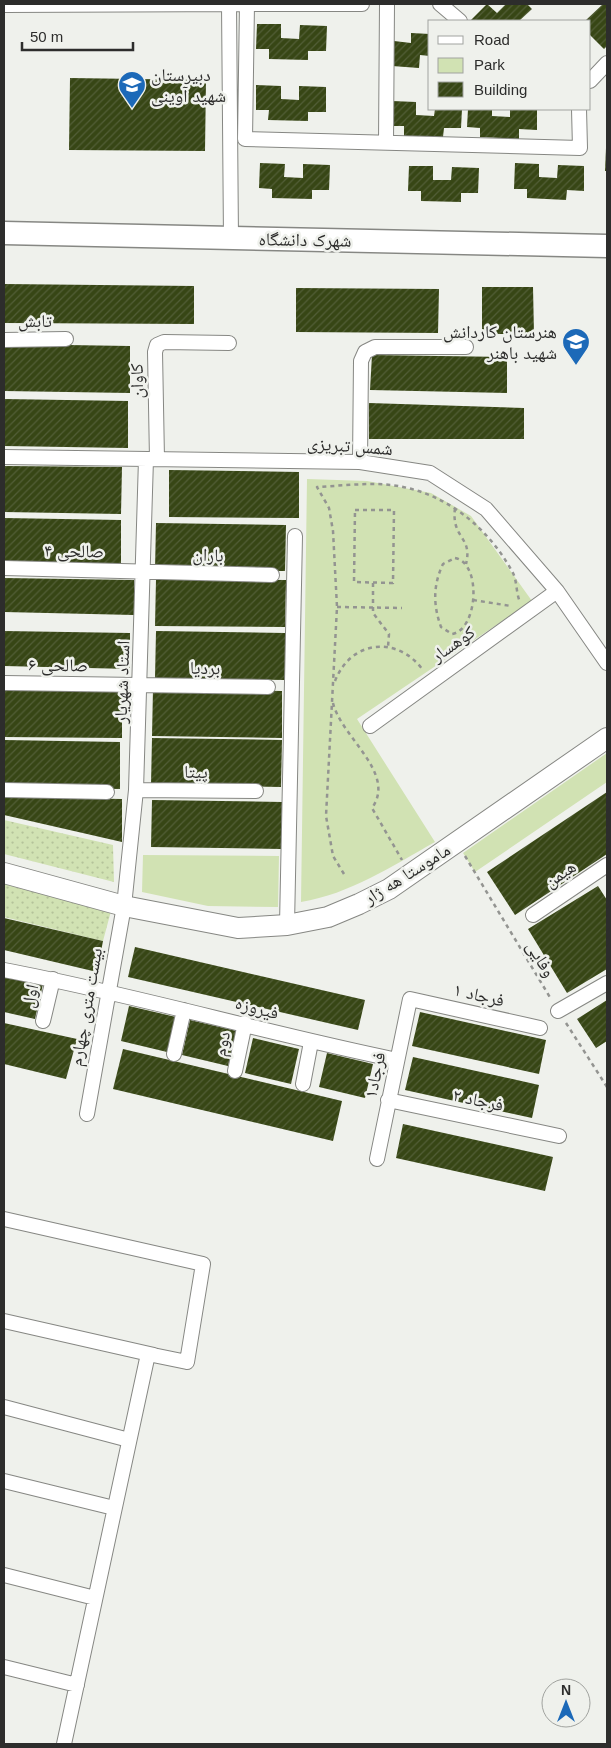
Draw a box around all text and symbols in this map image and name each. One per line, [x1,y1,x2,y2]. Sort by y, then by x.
scale bar [22,20,134,52]
legend [428,20,591,110]
text: 50 m [30,28,63,45]
text: Road [474,31,510,48]
text: Park [474,56,505,73]
place label: دبیرستان شهید آوینی [151,65,226,107]
school or university icon: دبیرستان شهید آوینی [117,70,147,109]
text: Building [474,81,527,98]
street label: شهرک دانشگاه [258,229,352,251]
street label: تابش [18,311,52,332]
place label: هنرستان کاردانش شهید باهنر [443,322,557,364]
school or university icon: هنرستان کاردانش شهید باهنر [561,327,591,366]
street label: کاوان [127,363,148,399]
street label: شمس تبریزی [306,433,394,460]
street label: صالحی ۴ [44,540,104,563]
street label: باران [192,544,224,567]
street label: کوهسار [427,622,479,667]
street label: استاد شهریار [111,640,134,725]
street label: صالحی ۶ [28,654,88,677]
street label: بردیا [190,658,220,679]
street label: پیتا [184,762,208,783]
street label: ماموستا هه ژار [359,840,454,909]
street label: هیمن [540,856,580,893]
street label: وفایی [522,937,560,981]
street label: بیست متری چهارم [66,946,108,1068]
street label: فرجاد ۱ [452,979,506,1011]
street label: اول [18,982,43,1010]
street label: فیروزه [233,993,281,1024]
street label: دوم [210,1030,236,1058]
street label: فرجاد۱ [360,1050,390,1100]
street label: فرجاد ۲ [451,1085,505,1115]
north arrow [541,1678,591,1728]
text: N [561,1682,571,1698]

